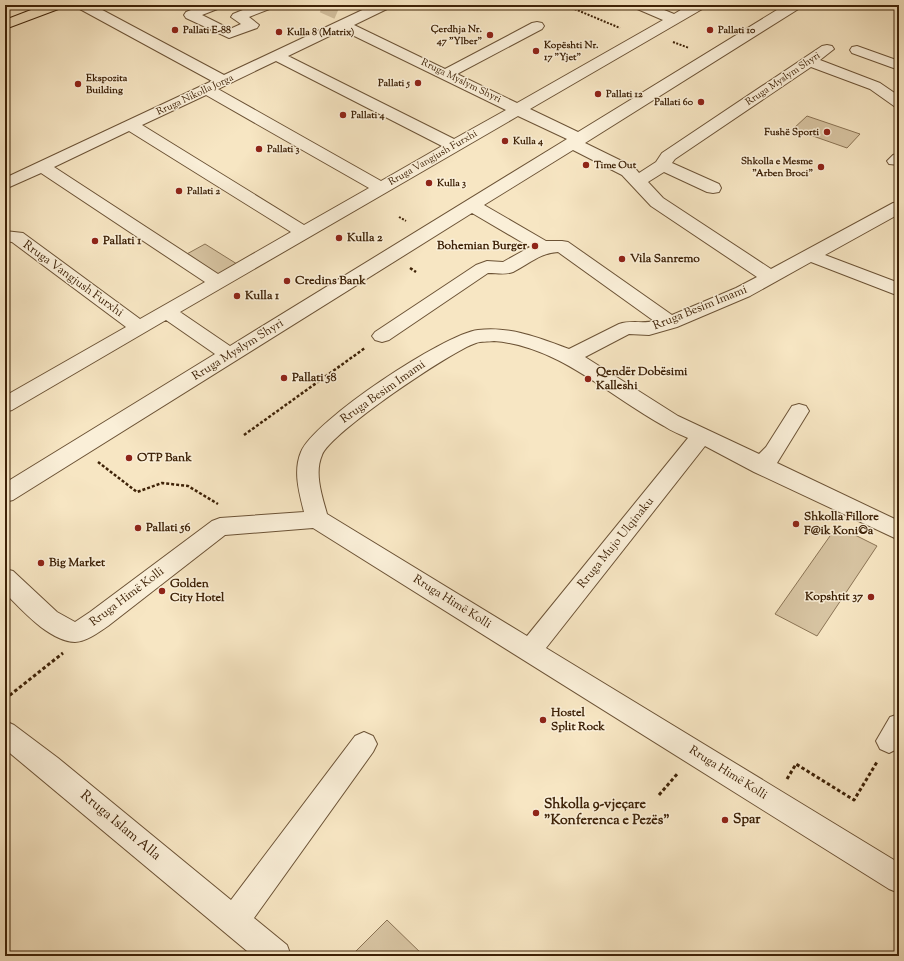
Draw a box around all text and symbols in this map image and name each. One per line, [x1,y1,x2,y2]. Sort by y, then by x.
place label: Çerdhja Nr. 47 "Ylber" [431,22,482,49]
place label: Pallati E-88 [182,23,231,38]
place label: Pallati 10 [717,23,756,38]
marker: Pallati E-88 [170,25,180,35]
place label: Kulla 8 (Matrix) [286,25,354,40]
marker: Pallati 10 [705,25,715,35]
marker: Kulla 8 (Matrix) [274,27,284,37]
marker: Çerdhja Nr. 47 "Ylber" [485,30,495,40]
place label: Kopështi Nr. 17 "Yjet" [543,38,599,65]
marker: Kopështi Nr. 17 "Yjet" [531,46,541,56]
street label: Rruga Myslym Shyri [743,48,824,110]
street label: Rruga Myslym Shyri [418,55,504,107]
street label: Rruga Nikolla Jorga [154,70,236,119]
place label: Ekspozita Building [85,71,128,98]
place label: Pallati 5 [377,76,411,91]
marker: Pallati 5 [413,78,423,88]
marker: Ekspozita Building [73,79,83,89]
place label: Pallati 12 [605,87,643,102]
marker: Pallati 12 [593,89,603,99]
place label: Pallati 60 [653,95,694,110]
marker: Pallati 60 [696,97,706,107]
place label: Pallati 4 [350,108,385,123]
marker: Pallati 4 [338,110,348,120]
place label: Fushë Sporti [763,125,819,140]
street label: Rruga Vangjush Furxhi [386,126,480,190]
marker: Fushë Sporti [822,127,832,137]
place label: Kulla 4 [512,134,543,149]
marker: Kulla 4 [500,136,510,146]
place label: Pallati 3 [266,142,300,157]
marker: Pallati 3 [254,144,264,154]
place label: Shkolla e Mesme "Arben Broci" [741,154,813,181]
place label: Time Out [593,158,637,173]
marker: Time Out [581,160,591,170]
marker: Shkolla e Mesme "Arben Broci" [816,162,826,172]
place label: Kulla 3 [436,176,466,191]
marker: Kulla 3 [424,178,434,188]
place label: Pallati 2 [186,184,221,199]
marker: Pallati 2 [174,186,184,196]
place label: Kulla 2 [346,229,383,247]
place label: Pallati 1 [102,232,142,250]
marker: Kulla 2 [334,233,344,243]
street label: Rruga Vangjush Furxhi [19,236,128,322]
marker: Pallati 1 [90,236,100,246]
place label: Bohemian Burger [436,237,527,255]
marker: Bohemian Burger [530,241,540,251]
place label: Vila Sanremo [629,250,700,268]
marker: Vila Sanremo [617,254,627,264]
place label: Credins Bank [295,272,366,290]
marker: Credins Bank [282,276,292,286]
street label: Rruga Besim Imami [650,281,750,335]
place label: Kulla 1 [244,287,280,305]
marker: Kulla 1 [232,291,242,301]
street label: Rruga Myslym Shyri [189,314,288,385]
street label: Rruga Besim Imami [337,356,430,428]
place label: Qendër Dobësimi Kalleshi [595,363,688,395]
place label: Pallati 58 [291,369,336,387]
marker: Pallati 58 [279,373,289,383]
marker: Qendër Dobësimi Kalleshi [583,374,593,384]
place label: OTP Bank [137,449,192,467]
marker: OTP Bank [124,453,134,463]
street label: Rruga Mujo Ulqinaku [573,493,659,593]
place label: Shkolla Fillore F@ik Koni©a [803,508,879,540]
place label: Pallati 56 [145,519,190,537]
marker: Shkolla Fillore F@ik Koni©a [791,519,801,529]
marker: Pallati 56 [133,523,143,533]
place label: Big Market [48,554,106,572]
marker: Big Market [36,558,46,568]
street label: Rruga Himë Kolli [86,563,169,631]
street label: Rruga Himë Kolli [409,571,495,634]
place label: Golden City Hotel [170,575,225,607]
marker: Golden City Hotel [157,586,167,596]
place label: Kopshtit 37 [804,588,864,606]
marker: Kopshtit 37 [866,592,876,602]
place label: Hostel Split Rock [550,704,605,736]
marker: Hostel Split Rock [538,715,548,725]
street label: Rruga Himë Kolli [685,742,771,805]
street label: Rruga Islam Alla [75,786,165,866]
place label: Shkolla 9-vjeçare "Konferenca e Pezës" [544,795,670,831]
marker: Shkolla 9-vjeçare "Konferenca e Pezës" [531,808,541,818]
place label: Spar [733,810,761,830]
marker: Spar [720,815,730,825]

